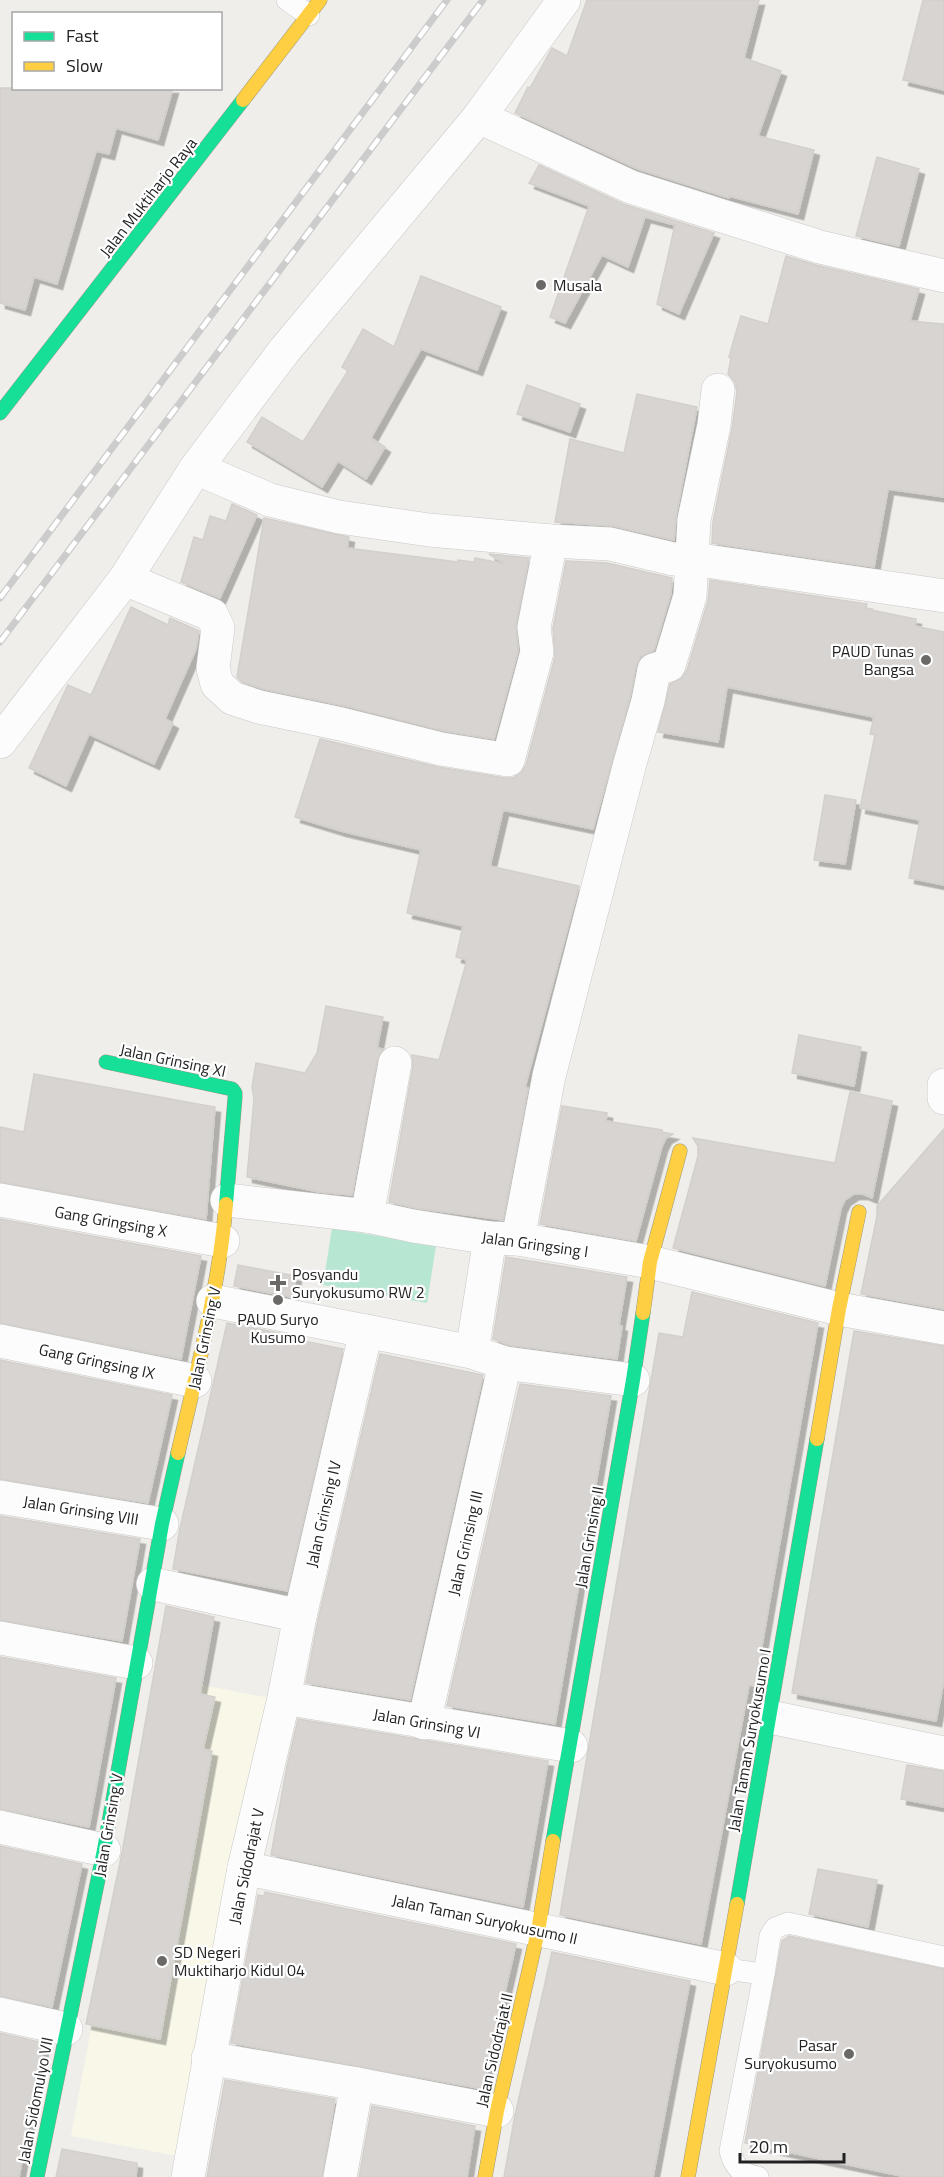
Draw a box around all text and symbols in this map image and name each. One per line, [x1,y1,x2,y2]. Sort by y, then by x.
legend [12,12,222,90]
text: Fast [66,22,99,49]
text: Slow [66,52,103,79]
street label: Jalan Muktiharjo Raya [94,132,202,262]
place label: Musala [553,273,602,297]
marker: Musala [534,278,548,292]
place label: PAUD Tunas Bangsa [832,639,914,681]
marker: PAUD Tunas Bangsa [919,653,933,667]
street label: Jalan Grinsing XI [118,1037,228,1083]
street label: Gang Gringsing X [53,1199,169,1243]
street label: Jalan Gringsing I [480,1225,590,1263]
place label: Posyandu Suryokusumo RW 2 [292,1262,425,1304]
marker: Posyandu Suryokusumo RW 2 [269,1274,287,1292]
street label: Jalan Grinsing V [181,1284,227,1392]
marker: PAUD Suryo Kusumo [271,1293,285,1307]
place label: PAUD Suryo Kusumo [237,1307,319,1349]
street label: Gang Gringsing IX [37,1337,157,1385]
street label: Jalan Grinsing IV [299,1458,347,1570]
street label: Jalan Grinsing II [568,1484,610,1590]
street label: Jalan Grinsing III [441,1488,489,1598]
street label: Jalan Grinsing VIII [22,1489,140,1531]
street label: Jalan Taman Suryokusumo I [721,1647,777,1833]
street label: Jalan Grinsing VI [371,1702,483,1744]
street label: Jalan Grinsing V [87,1771,129,1879]
street label: Jalan Sidodrajat V [222,1806,270,1926]
street label: Jalan Taman Suryokusumo II [390,1888,580,1950]
place label: SD Negeri Muktiharjo Kidul 04 [174,1940,305,1982]
marker: SD Negeri Muktiharjo Kidul 04 [155,1954,169,1968]
street label: Jalan Sidodrajat II [469,1991,519,2109]
place label: Pasar Suryokusumo [744,2033,837,2075]
street label: Jalan Sidomulyo VII [11,2035,59,2165]
marker: Pasar Suryokusumo [842,2047,856,2061]
scale bar [740,2126,844,2164]
text: 20 m [749,2133,788,2160]

